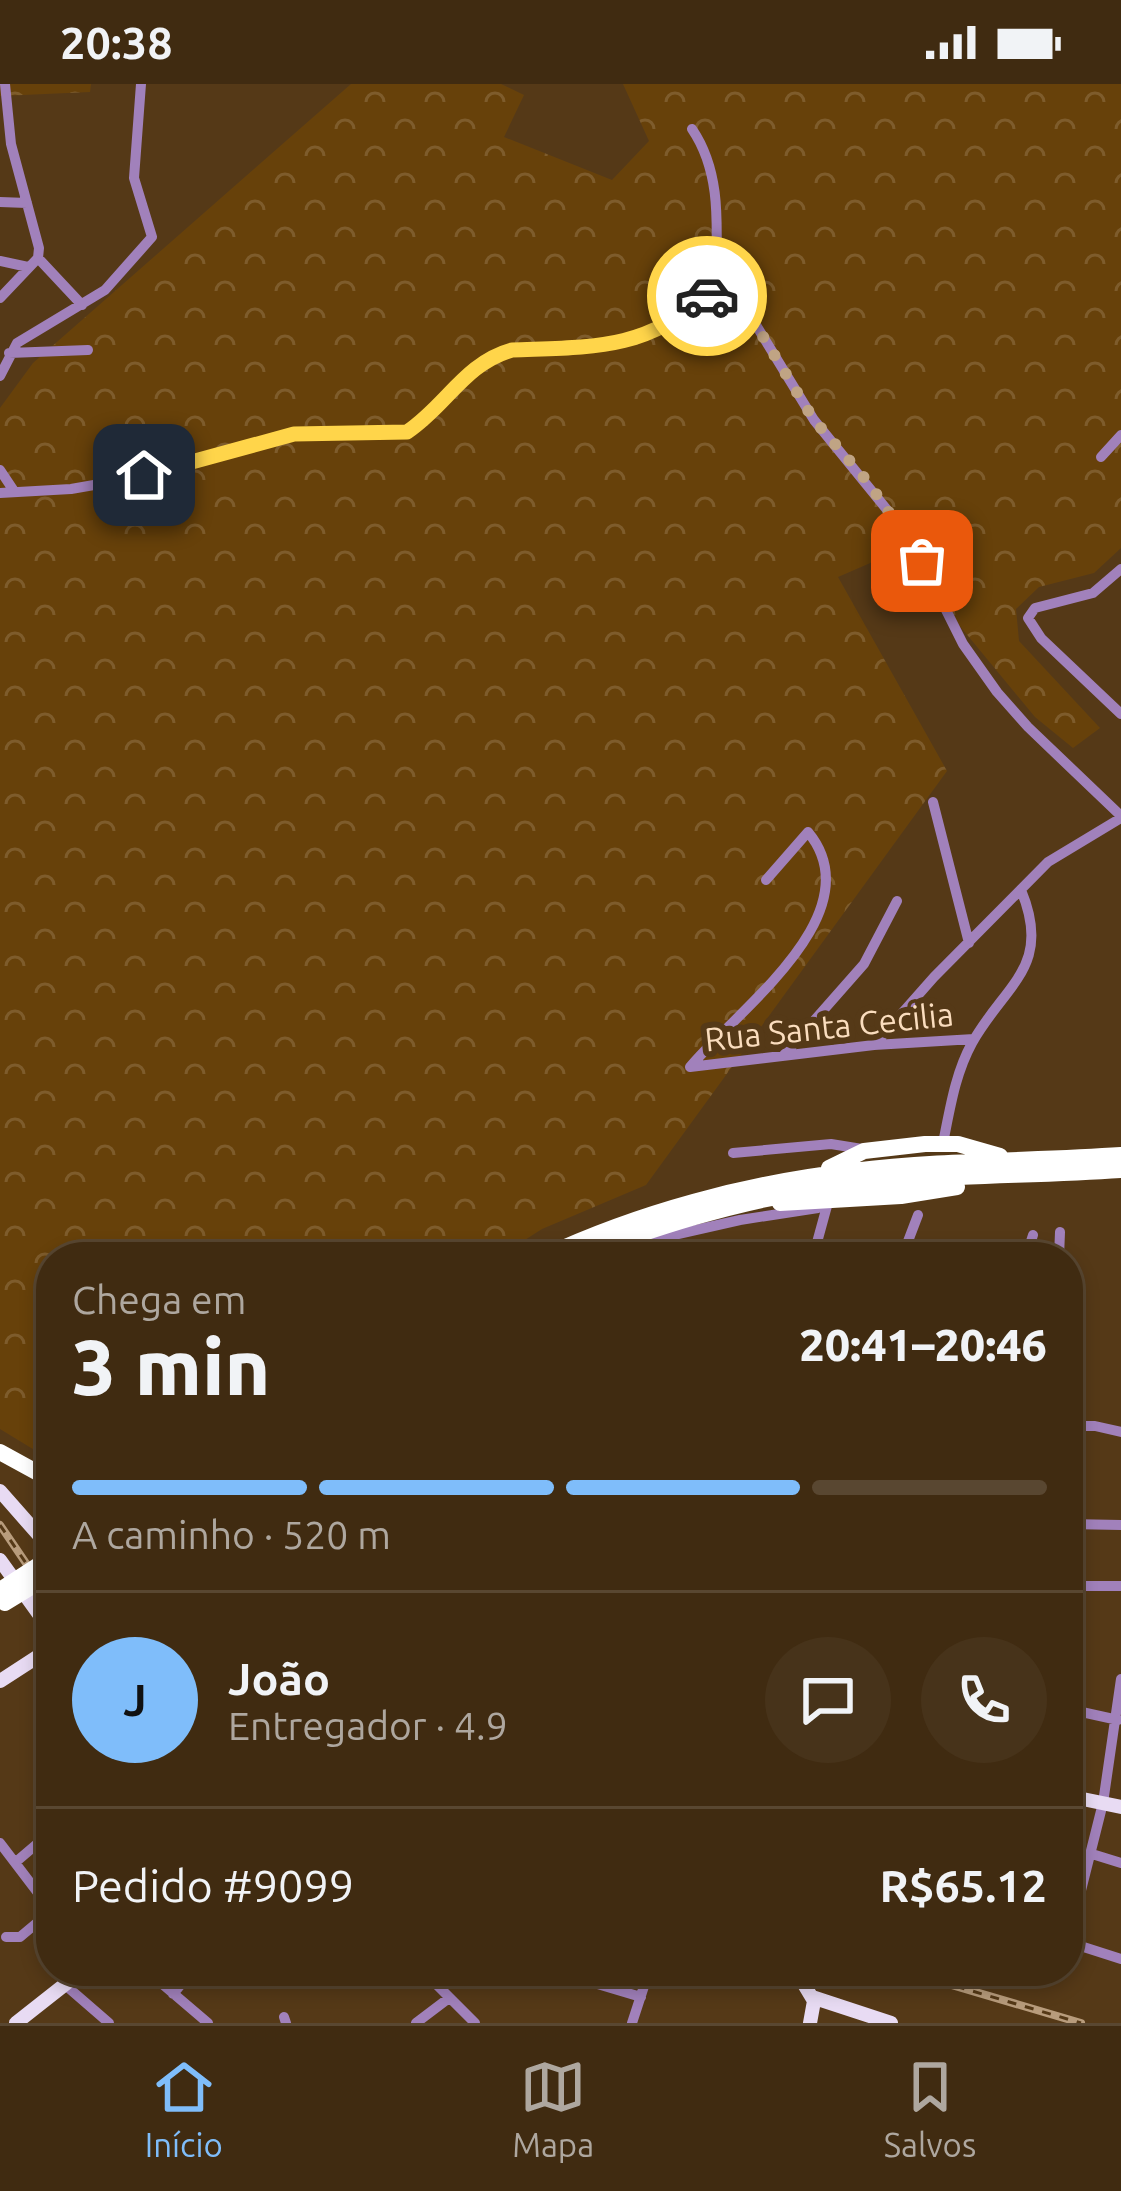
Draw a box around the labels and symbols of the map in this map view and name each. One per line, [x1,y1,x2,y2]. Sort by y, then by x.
courier [647,236,767,356]
pin [93,424,195,526]
pin [871,510,973,612]
street label: Rua Santa Cecilia [703,995,955,1057]

